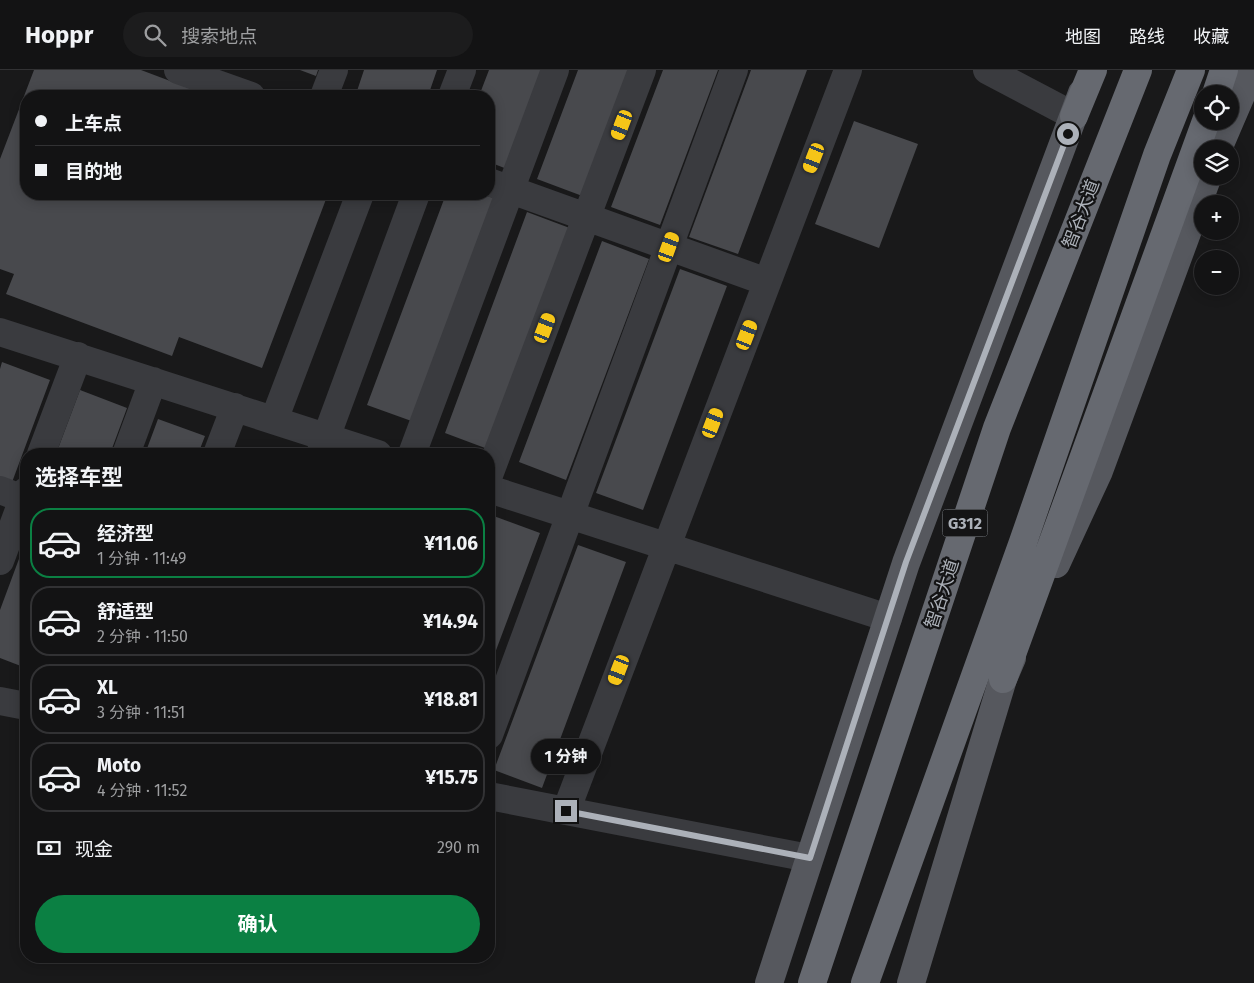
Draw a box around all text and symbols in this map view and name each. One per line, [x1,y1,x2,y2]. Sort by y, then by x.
search box [123,12,473,57]
text: Hoppr [25,21,93,49]
icon: search [141,21,169,49]
text: 搜索地点 [181,25,257,48]
text: 地图 [1065,26,1101,48]
text: 路线 [1129,26,1165,48]
text: 收藏 [1193,26,1229,48]
map controls [1194,85,1239,295]
button: locate [1194,85,1239,130]
car [609,108,634,142]
text: 上车点 [65,112,122,135]
route start [1057,123,1079,145]
button: layers [1194,140,1239,185]
car [801,141,826,175]
text: 目的地 [65,160,122,183]
street label: 智谷大道 [1058,176,1104,252]
button: + [1194,195,1239,240]
car [656,230,681,264]
button: − [1194,250,1239,295]
car [532,311,557,345]
car [734,318,759,352]
car [700,406,725,440]
text: 选择车型 [35,464,123,491]
road number: G312 [942,509,988,536]
icon: car [37,521,82,566]
text: 经济型 [97,522,154,545]
text: ¥11.06 [424,532,478,555]
text: 1 分钟 · 11:49 [97,549,186,568]
street label: 智谷大道 [920,556,964,632]
icon: car [37,599,82,644]
text: 舒适型 [97,600,154,623]
text: ¥14.94 [423,610,478,633]
text: 2 分钟 · 11:50 [97,627,188,646]
car [606,653,631,687]
text: XL [97,676,118,699]
icon: car [37,677,82,722]
text: ¥18.81 [424,688,478,711]
text: 3 分钟 · 11:51 [97,703,185,722]
callout: 1 分钟 [531,738,601,774]
text: 1 分钟 [544,747,588,766]
text: Moto [97,754,141,777]
icon: car [37,755,82,800]
text: ¥15.75 [425,766,478,789]
text: 4 分钟 · 11:52 [97,781,187,800]
route end [555,800,577,822]
icon: cash [35,834,63,862]
text: 现金 [75,838,113,861]
text: 290 m [437,838,480,857]
button: 确认 [35,895,480,953]

